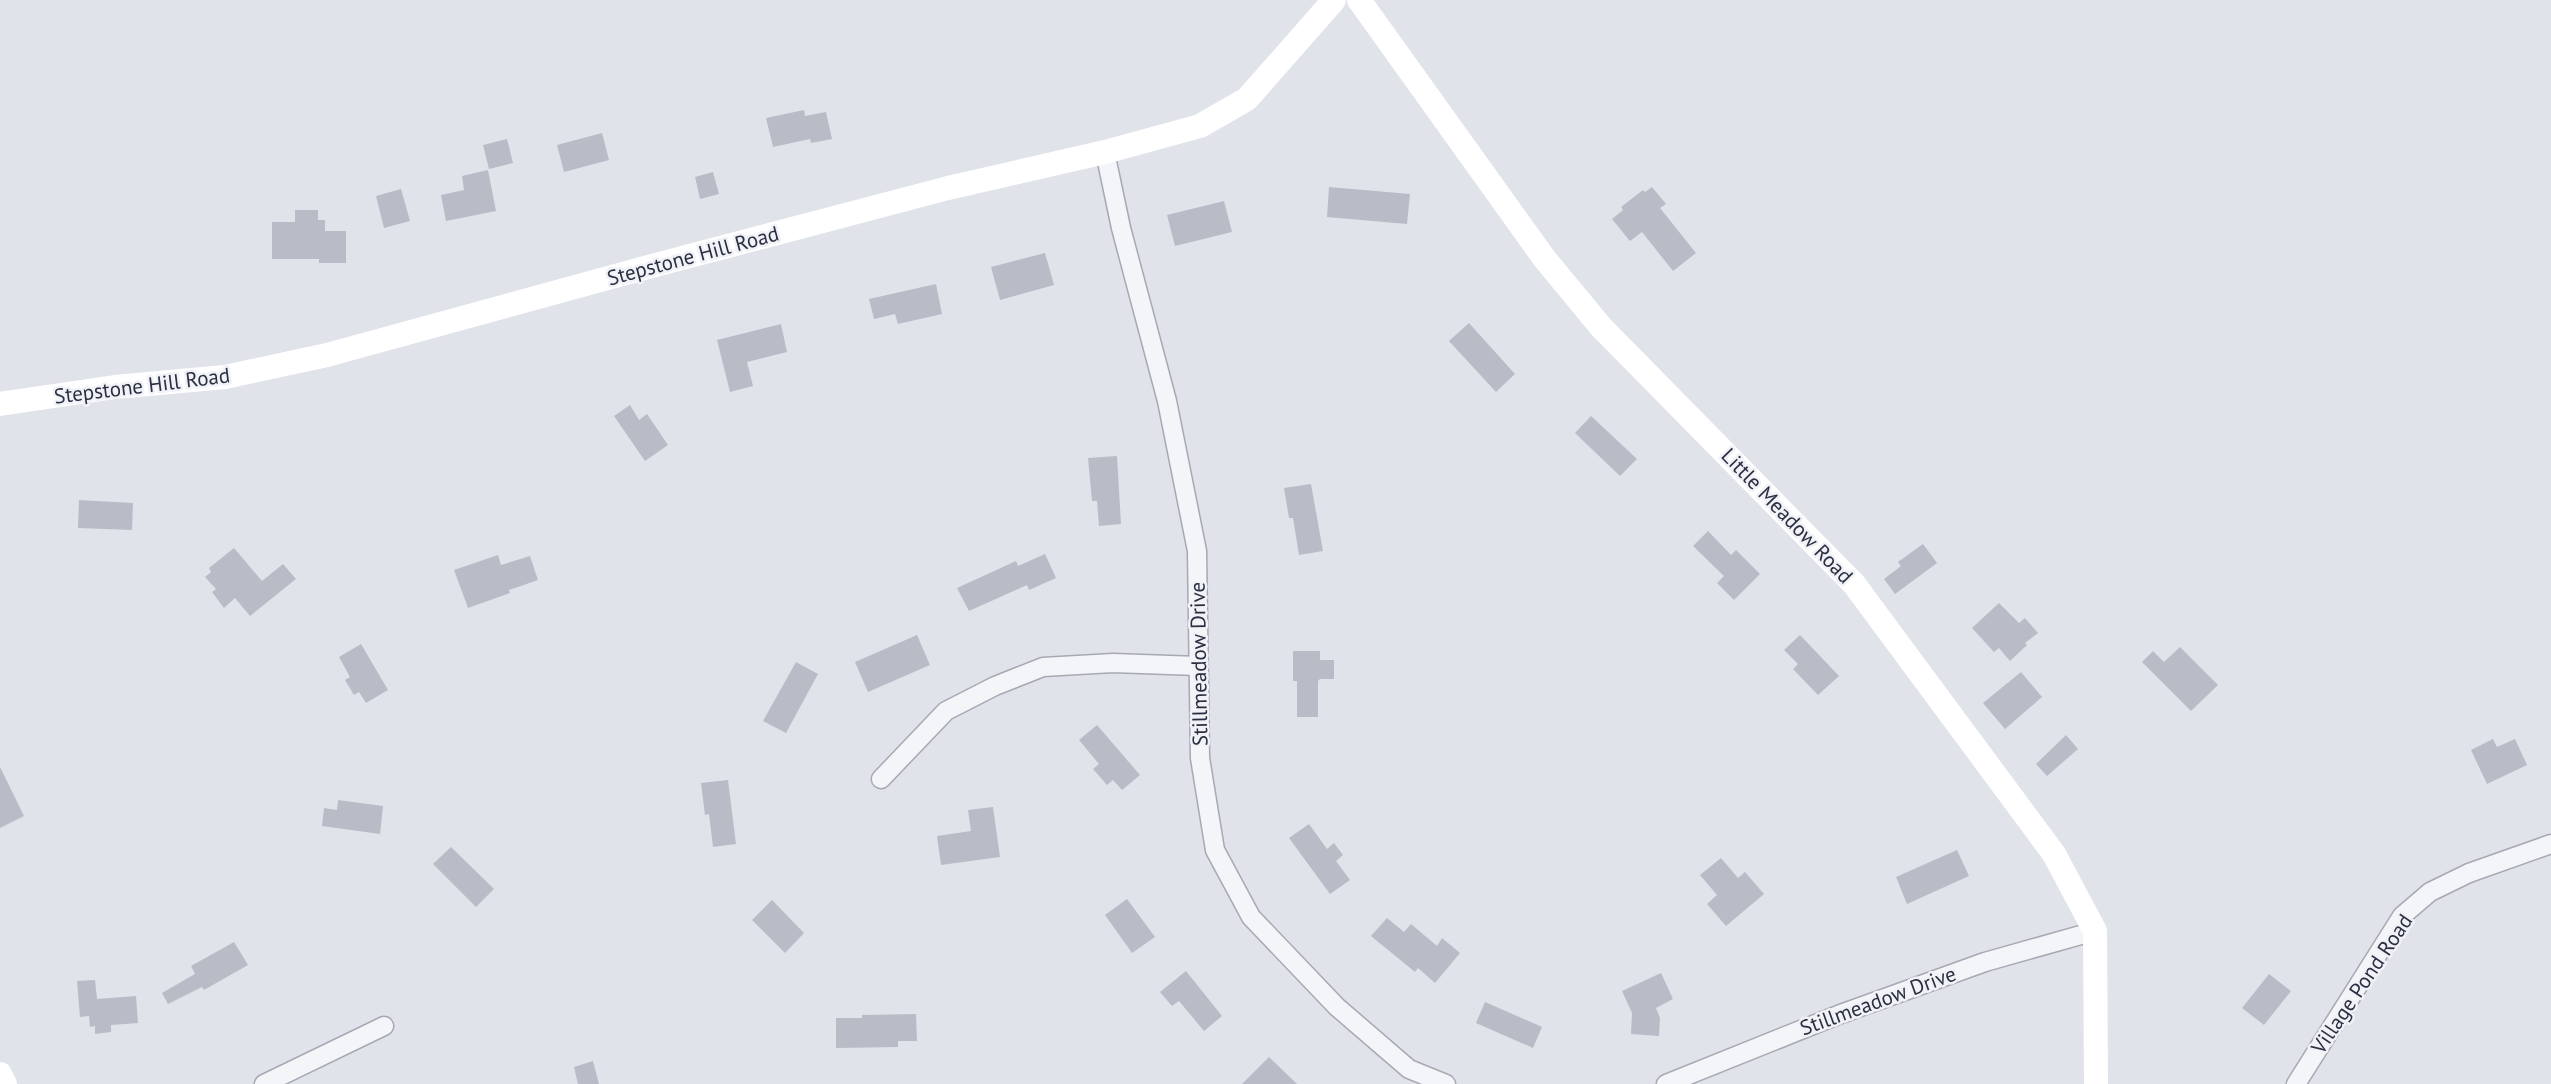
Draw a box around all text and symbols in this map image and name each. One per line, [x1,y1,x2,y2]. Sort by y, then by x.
street label: Stepstone Hill Road [604,220,782,291]
street label: Stepstone Hill Road [53,361,231,410]
street label: Little Meadow Road [1716,442,1859,589]
street label: Stillmeadow Drive [1184,582,1213,746]
street label: Village Pond Road [2304,909,2418,1060]
street label: Stillmeadow Drive [1796,960,1960,1041]

